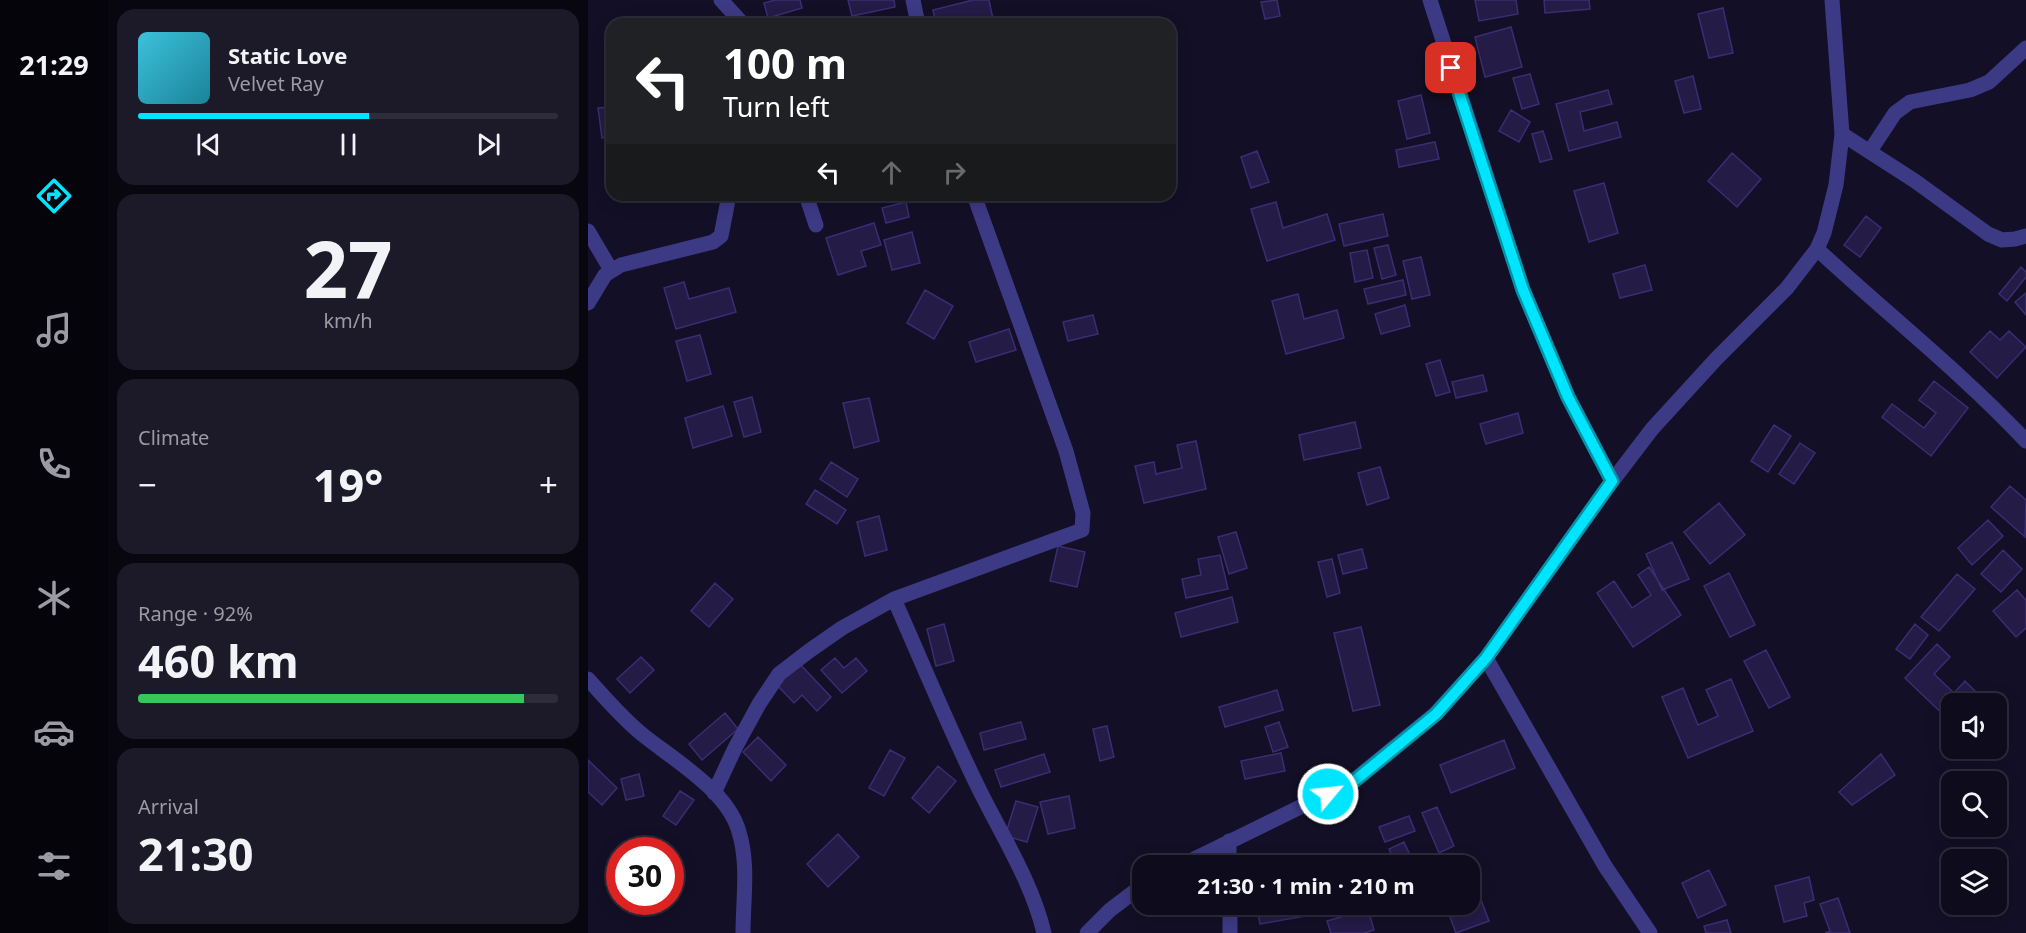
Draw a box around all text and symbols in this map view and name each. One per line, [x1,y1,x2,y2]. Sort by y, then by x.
text: 100 m [723,34,847,91]
text: Static Love [228,40,347,70]
icon: left [624,42,702,120]
pin [1425,42,1476,93]
text: 21:29 [19,46,89,83]
icon: arrive [1434,51,1467,84]
text: Velvet Ray [228,70,324,97]
text: Turn left [723,88,829,125]
icon: previous [192,128,225,161]
icon: pause [332,128,365,161]
icon: next [472,128,505,161]
icon: left [812,156,845,189]
icon: ahead [875,156,908,189]
icon: right [938,156,971,189]
icon: directions [33,175,75,217]
text: 27 [303,215,393,321]
text: km/h [323,307,373,334]
icon: music [33,309,75,351]
text: Climate [138,424,209,451]
icon: phone [33,443,75,485]
text: 19° [313,454,383,515]
text: − [138,462,157,507]
text: + [539,462,558,507]
icon: climate [33,577,75,619]
text: Range · 92% [138,600,253,627]
text: 460 km [138,630,299,691]
map controls [1941,693,2007,915]
button: sound [1941,693,2007,759]
icon: car [33,711,75,753]
position arrow [1296,762,1360,826]
button: search [1941,771,2007,837]
text: Arrival [138,793,199,820]
text: 21:30 [138,823,254,884]
speed limit sign: 30 [606,837,684,915]
icon: filters [33,845,75,887]
button: layers [1941,849,2007,915]
text: 21:30 · 1 min · 210 m [1197,870,1415,900]

